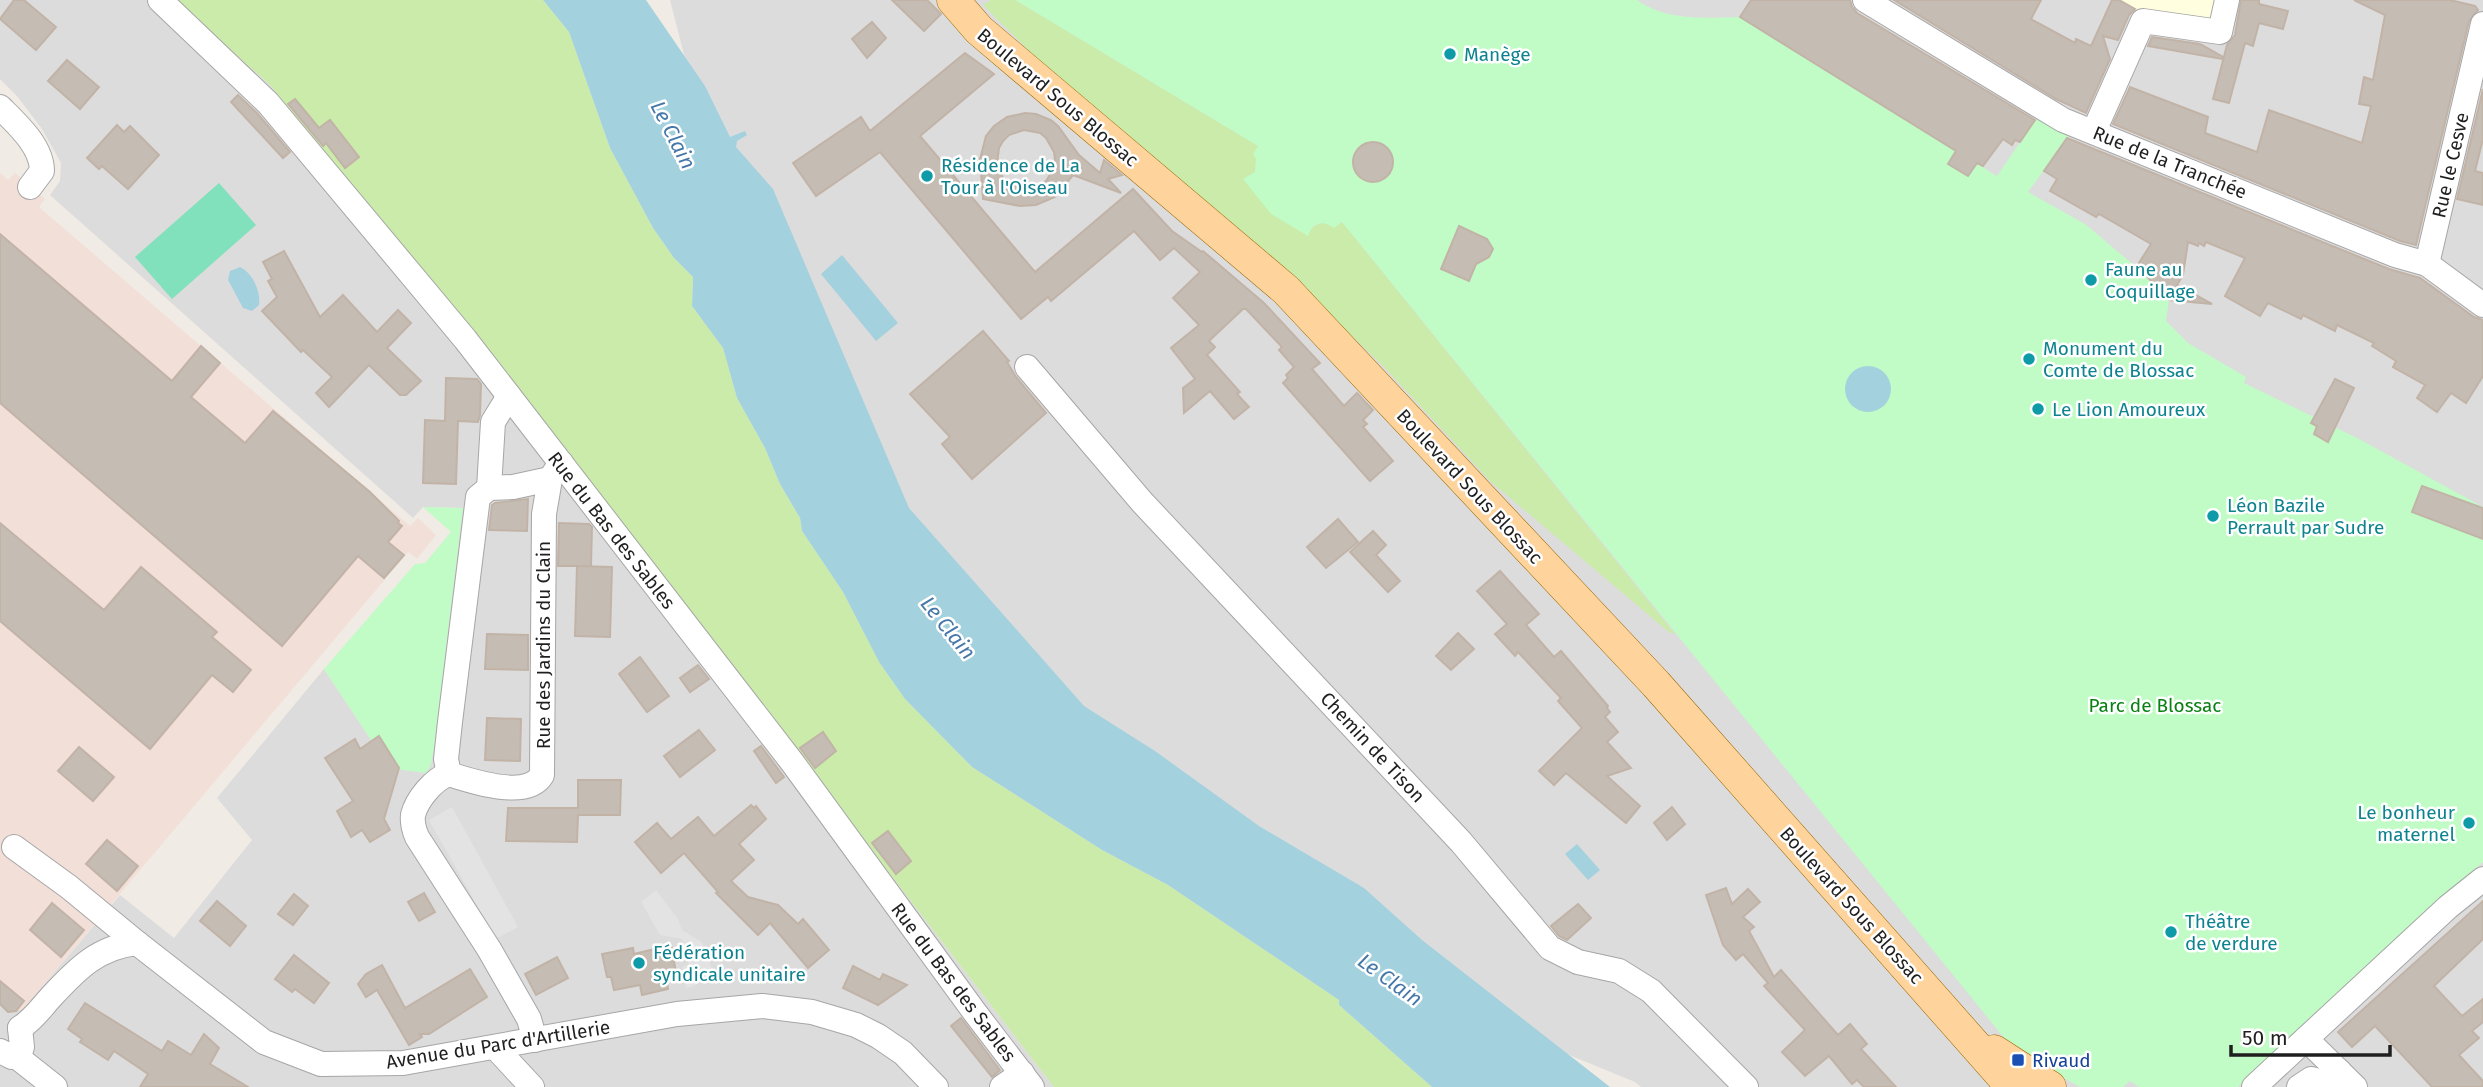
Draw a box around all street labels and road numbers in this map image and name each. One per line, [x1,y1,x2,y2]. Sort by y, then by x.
street label: Boulevard Sous Blossac [972,23,1143,172]
street label: Rue le Cesve [2427,110,2474,220]
street label: Rue de la Tranchée [2090,121,2250,204]
street label: Boulevard Sous Blossac [1392,404,1547,569]
street label: Rue du Bas des Sables [543,447,680,614]
street label: Rue des Jardins du Clain [532,541,555,749]
street label: Chemin de Tison [1316,687,1430,807]
street label: Boulevard Sous Blossac [1775,822,1928,989]
street label: Rue du Bas des Sables [886,898,1021,1067]
street label: Avenue du Parc d'Artillerie [384,1015,612,1074]

